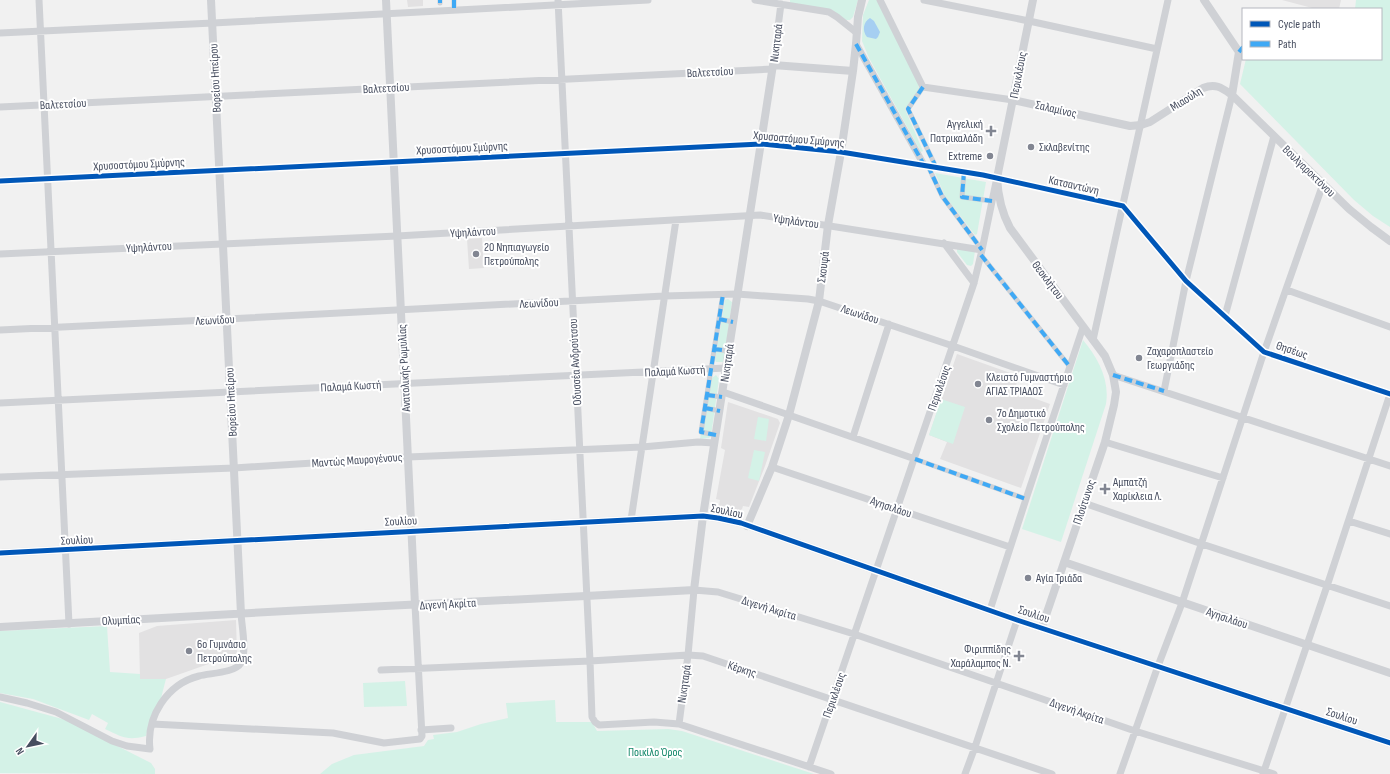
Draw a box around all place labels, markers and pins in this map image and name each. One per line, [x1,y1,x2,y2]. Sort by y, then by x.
place label: Αγγελική Πατρικαλάδη [930,117,983,146]
marker: Αγγελική Πατρικαλάδη [986,126,996,136]
place label: Σκλαβενίτης [1039,140,1090,155]
marker: Σκλαβενίτης [1026,142,1036,152]
place label: Extreme [948,149,982,164]
marker: Extreme [985,151,995,161]
place label: 20 Νηπιαγωγείο Πετρούπολης [484,240,549,269]
marker: 20 Νηπιαγωγείο Πετρούπολης [471,249,481,259]
place label: Ζαχαροπλαστείο Γεωργιάδης [1147,344,1213,373]
marker: Ζαχαροπλαστείο Γεωργιάδης [1134,353,1144,363]
place label: Κλειστό Γυμναστήριο ΑΓΙΑΣ ΤΡΙΑΔΟΣ [985,370,1072,399]
marker: Κλειστό Γυμναστήριο ΑΓΙΑΣ ΤΡΙΑΔΟΣ [973,379,983,389]
place label: 7ο Δημοτικό Σχολείο Πετρούπολης [997,406,1085,435]
marker: 7ο Δημοτικό Σχολείο Πετρούπολης [984,415,994,425]
place label: Αμπατζή Χαρίκλεια Λ. [1112,475,1162,504]
marker: Αμπατζή Χαρίκλεια Λ. [1100,484,1110,494]
place label: Αγία Τριάδα [1035,571,1082,586]
marker: Αγία Τριάδα [1023,573,1033,583]
place label: 6ο Γυμνάσιο Πετρούπολης [197,637,252,666]
place label: Φιριππίδης Χαράλαμπος Ν. [950,642,1011,671]
marker: 6ο Γυμνάσιο Πετρούπολης [184,646,194,656]
marker: Φιριππίδης Χαράλαμπος Ν. [1014,651,1024,661]

